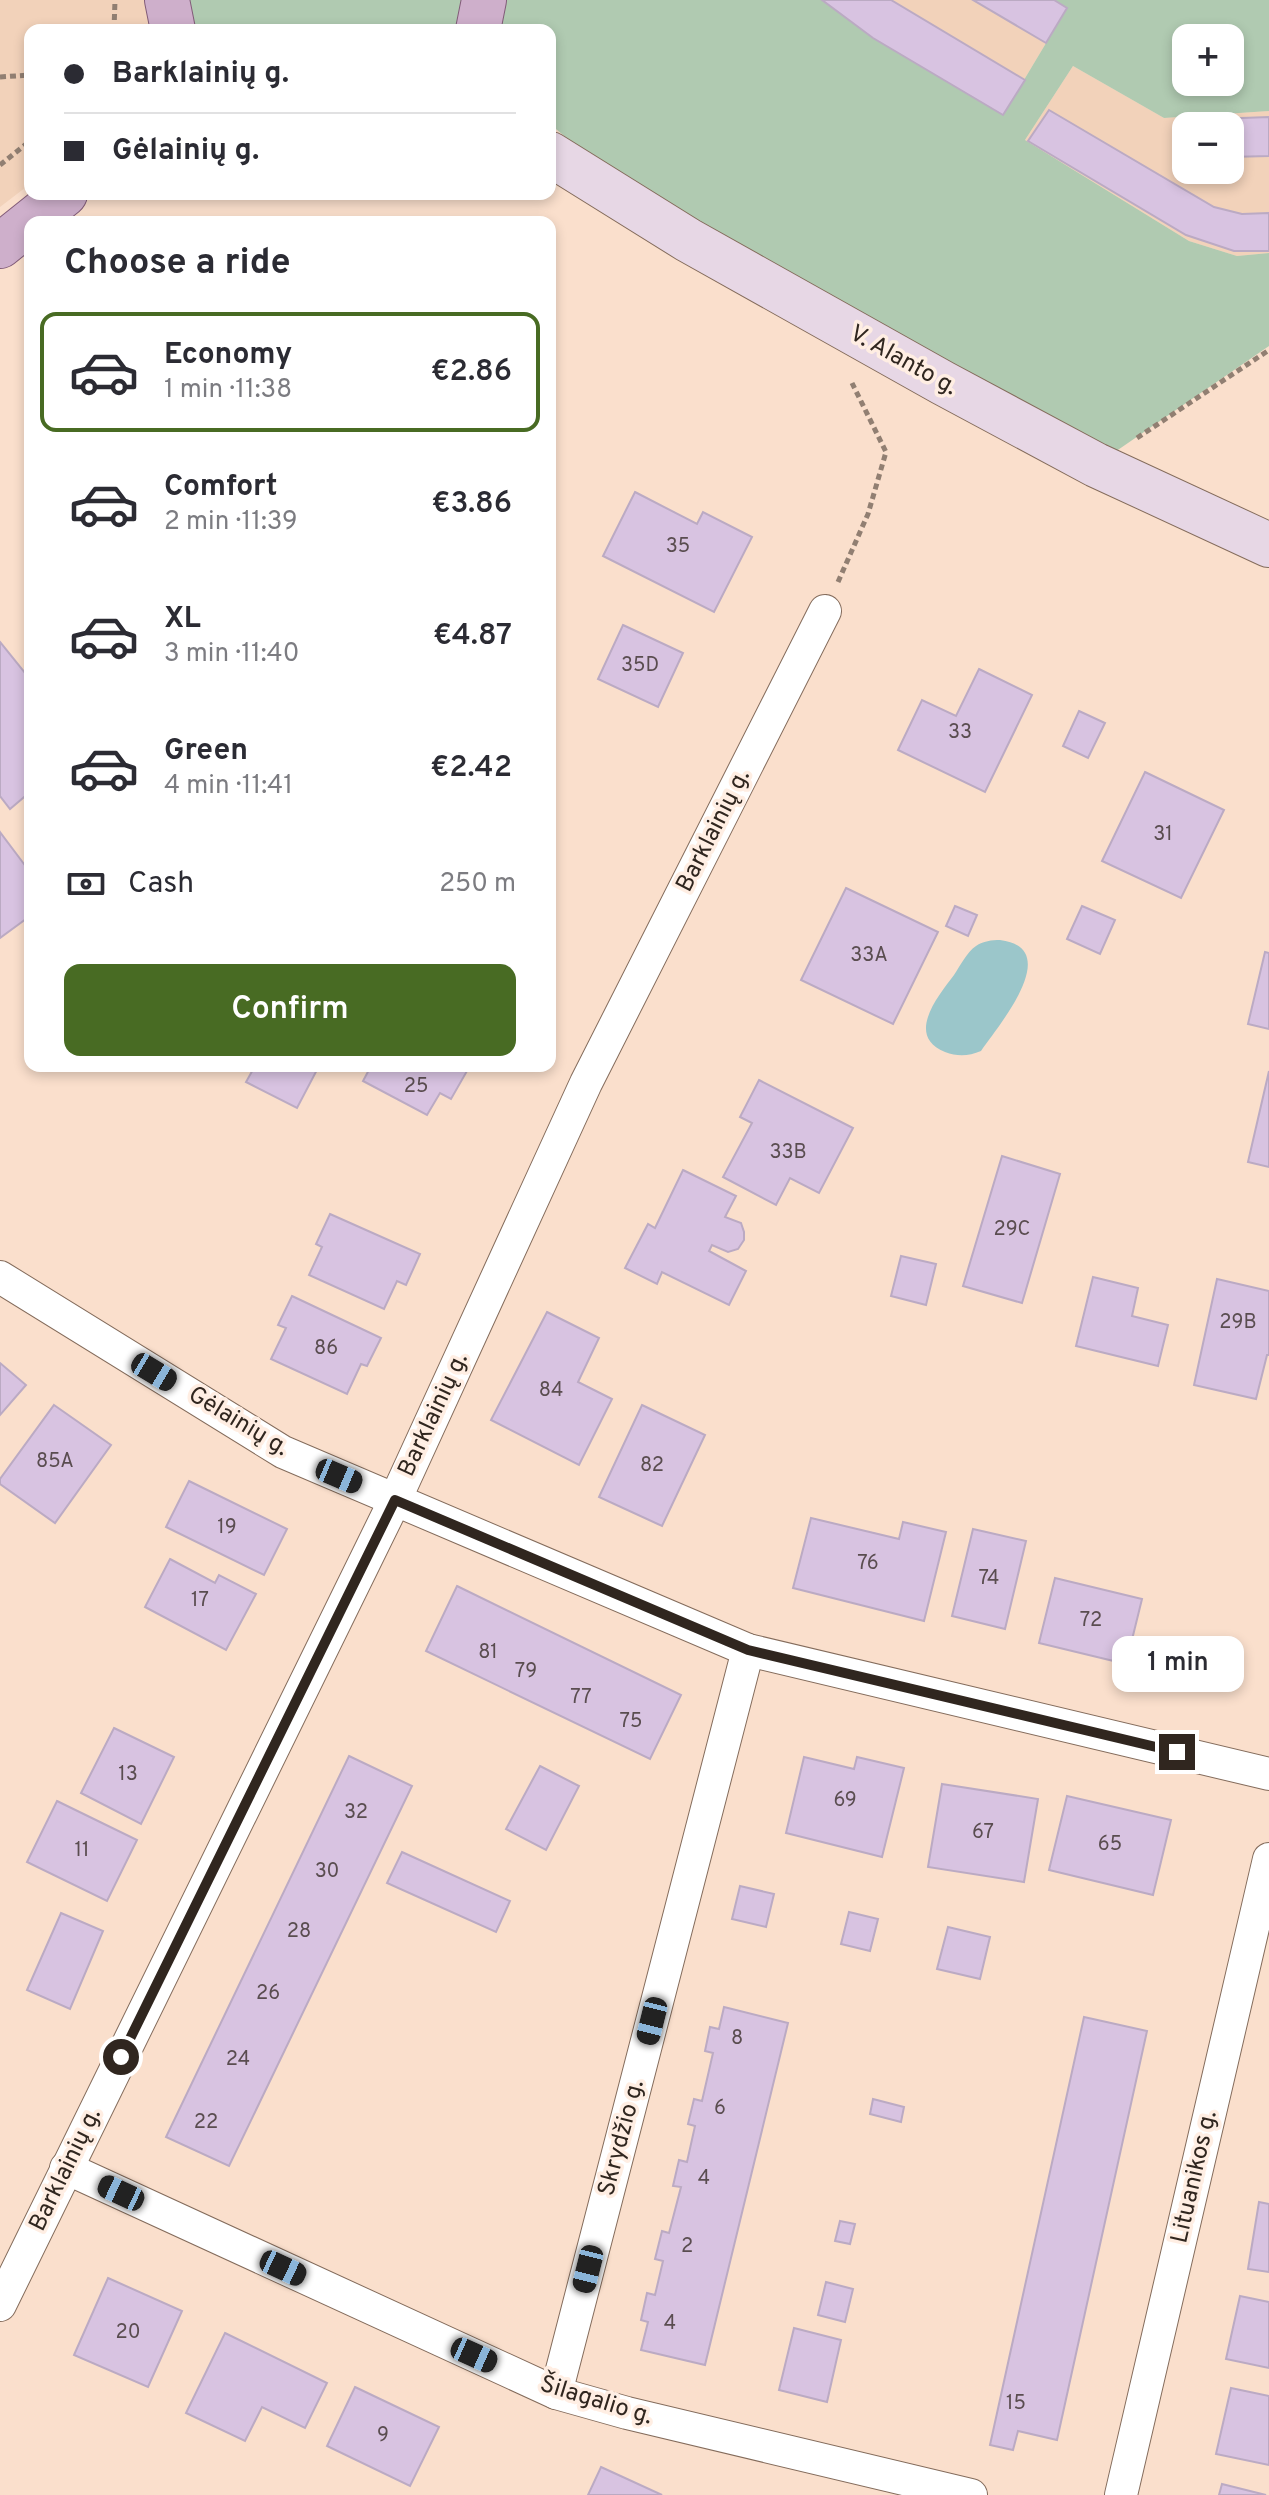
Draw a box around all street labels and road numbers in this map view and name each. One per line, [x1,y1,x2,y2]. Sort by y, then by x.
street label: V. Alanto g. [844,319,962,403]
street label: Barklainių g. [670,765,758,897]
street label: Barklainių g. [392,1348,476,1482]
street label: Gėlainių g. [182,1380,294,1464]
street label: Skrydžio g. [592,2077,652,2199]
street label: Barklainių g. [23,2103,109,2237]
street label: Lituanikos g. [1165,2108,1225,2246]
street label: Šilagalio g. [536,2368,657,2432]

